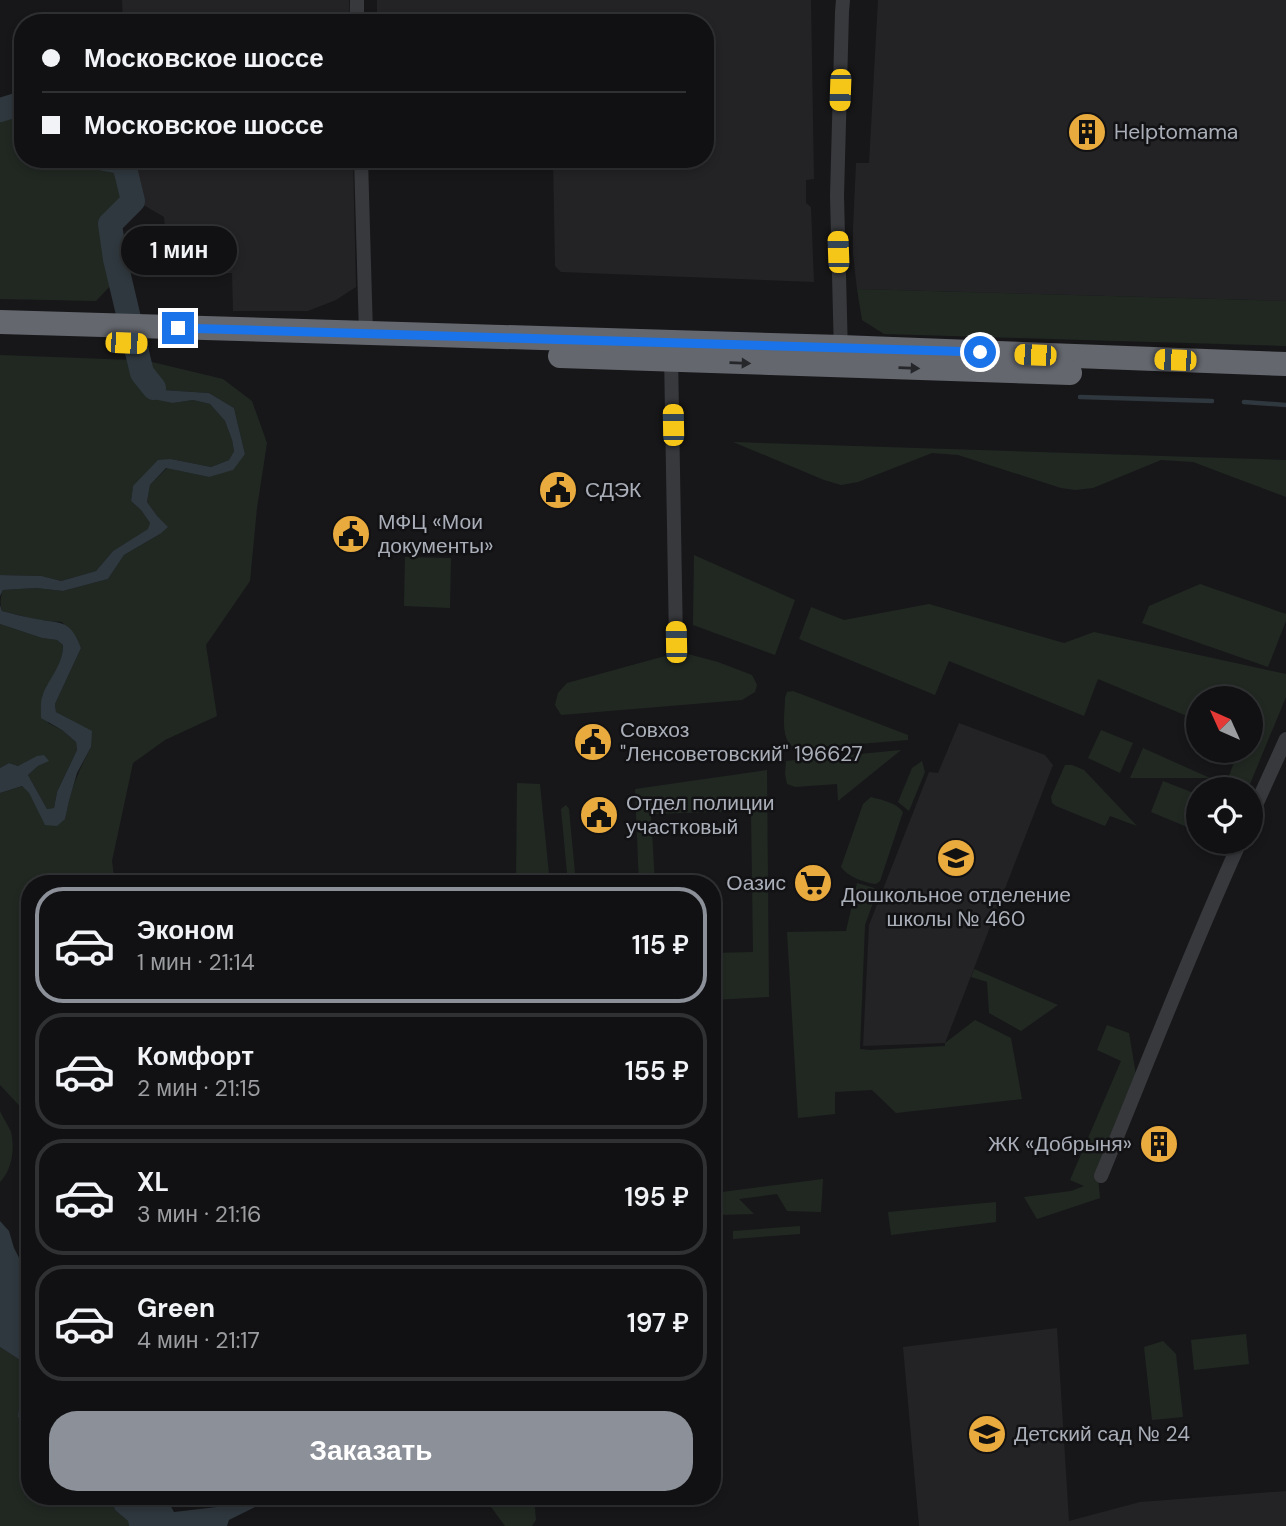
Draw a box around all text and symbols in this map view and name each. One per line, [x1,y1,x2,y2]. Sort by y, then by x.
text: Московское шоссе [84,41,324,75]
car [829,69,852,111]
text: Московское шоссе [84,108,324,142]
building icon: Helptomama [1066,111,1108,153]
place label: Helptomama [1114,118,1238,146]
callout: 1 мин [120,226,236,276]
car [827,231,850,273]
text: 1 мин [150,235,208,265]
route end [162,312,194,344]
car [105,332,148,354]
route start [964,336,996,368]
car [1014,344,1057,366]
car [1154,349,1197,371]
one-way arrow [729,357,751,368]
one-way arrow [898,362,920,374]
car [663,404,684,446]
public building icon: СДЭК [537,469,579,511]
place label: СДЭК [585,476,642,504]
place label: МФЦ «Мои документы» [378,508,494,560]
public building icon: МФЦ «Мои документы» [330,513,372,555]
car [666,621,687,663]
north arrow [1186,686,1264,763]
map controls [1186,686,1263,854]
place label: Совхоз "Ленсоветовский" 196627 [620,716,863,768]
public building icon: Совхоз "Ленсоветовский" 196627 [572,721,614,763]
button: locate [1186,777,1263,854]
place label: Отдел полиции участковый [626,789,774,841]
public building icon: Отдел полиции участковый [578,794,620,836]
school or university icon: Дошкольное отделение школы № 460 [935,837,977,879]
supermarket icon: Оазис [792,862,834,904]
place label: Оазис [726,869,786,897]
place label: Дошкольное отделение школы № 460 [841,881,1071,933]
text: Эконом [137,913,235,947]
icon: car [53,914,116,977]
text: 115 ₽ [632,928,689,962]
text: 1 мин · 21:14 [137,947,255,977]
text: Комфорт [137,1039,254,1073]
icon: car [53,1040,116,1103]
text: 155 ₽ [625,1054,689,1088]
text: 2 мин · 21:15 [137,1073,261,1103]
building icon: ЖК «Добрыня» [1138,1123,1180,1165]
place label: ЖК «Добрыня» [988,1130,1132,1158]
text: XL [137,1165,169,1199]
icon: car [53,1166,116,1229]
text: 195 ₽ [624,1180,689,1214]
text: 3 мин · 21:16 [137,1199,262,1229]
text: Green [137,1291,215,1325]
icon: car [53,1292,116,1355]
text: 197 ₽ [627,1306,689,1340]
text: 4 мин · 21:17 [137,1325,260,1355]
button: Заказать [49,1411,693,1491]
school or university icon: Детский сад № 24 [966,1413,1008,1455]
place label: Детский сад № 24 [1014,1420,1190,1448]

